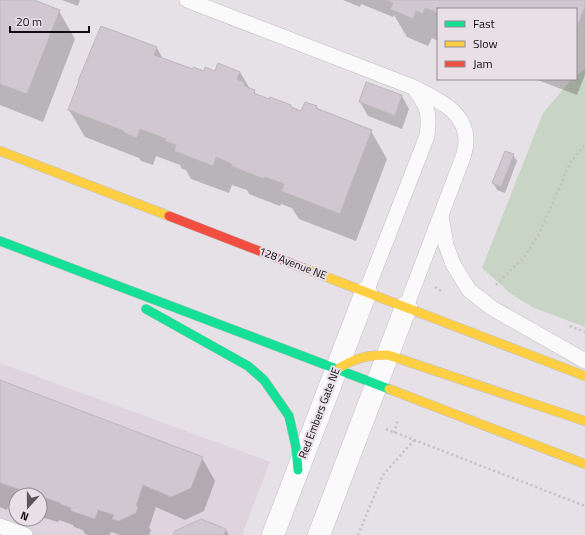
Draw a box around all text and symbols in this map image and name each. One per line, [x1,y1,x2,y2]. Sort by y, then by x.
scale bar [10,8,89,34]
legend [437,8,577,80]
text: 20 m [16,12,42,31]
text: Fast [473,14,496,33]
text: Slow [473,34,498,53]
text: Jam [473,54,493,73]
street label: 128 Avenue NE [257,243,329,283]
street label: Red Embers Gate NE [294,365,344,461]
north arrow [8,487,48,527]
text: N [18,508,31,525]

